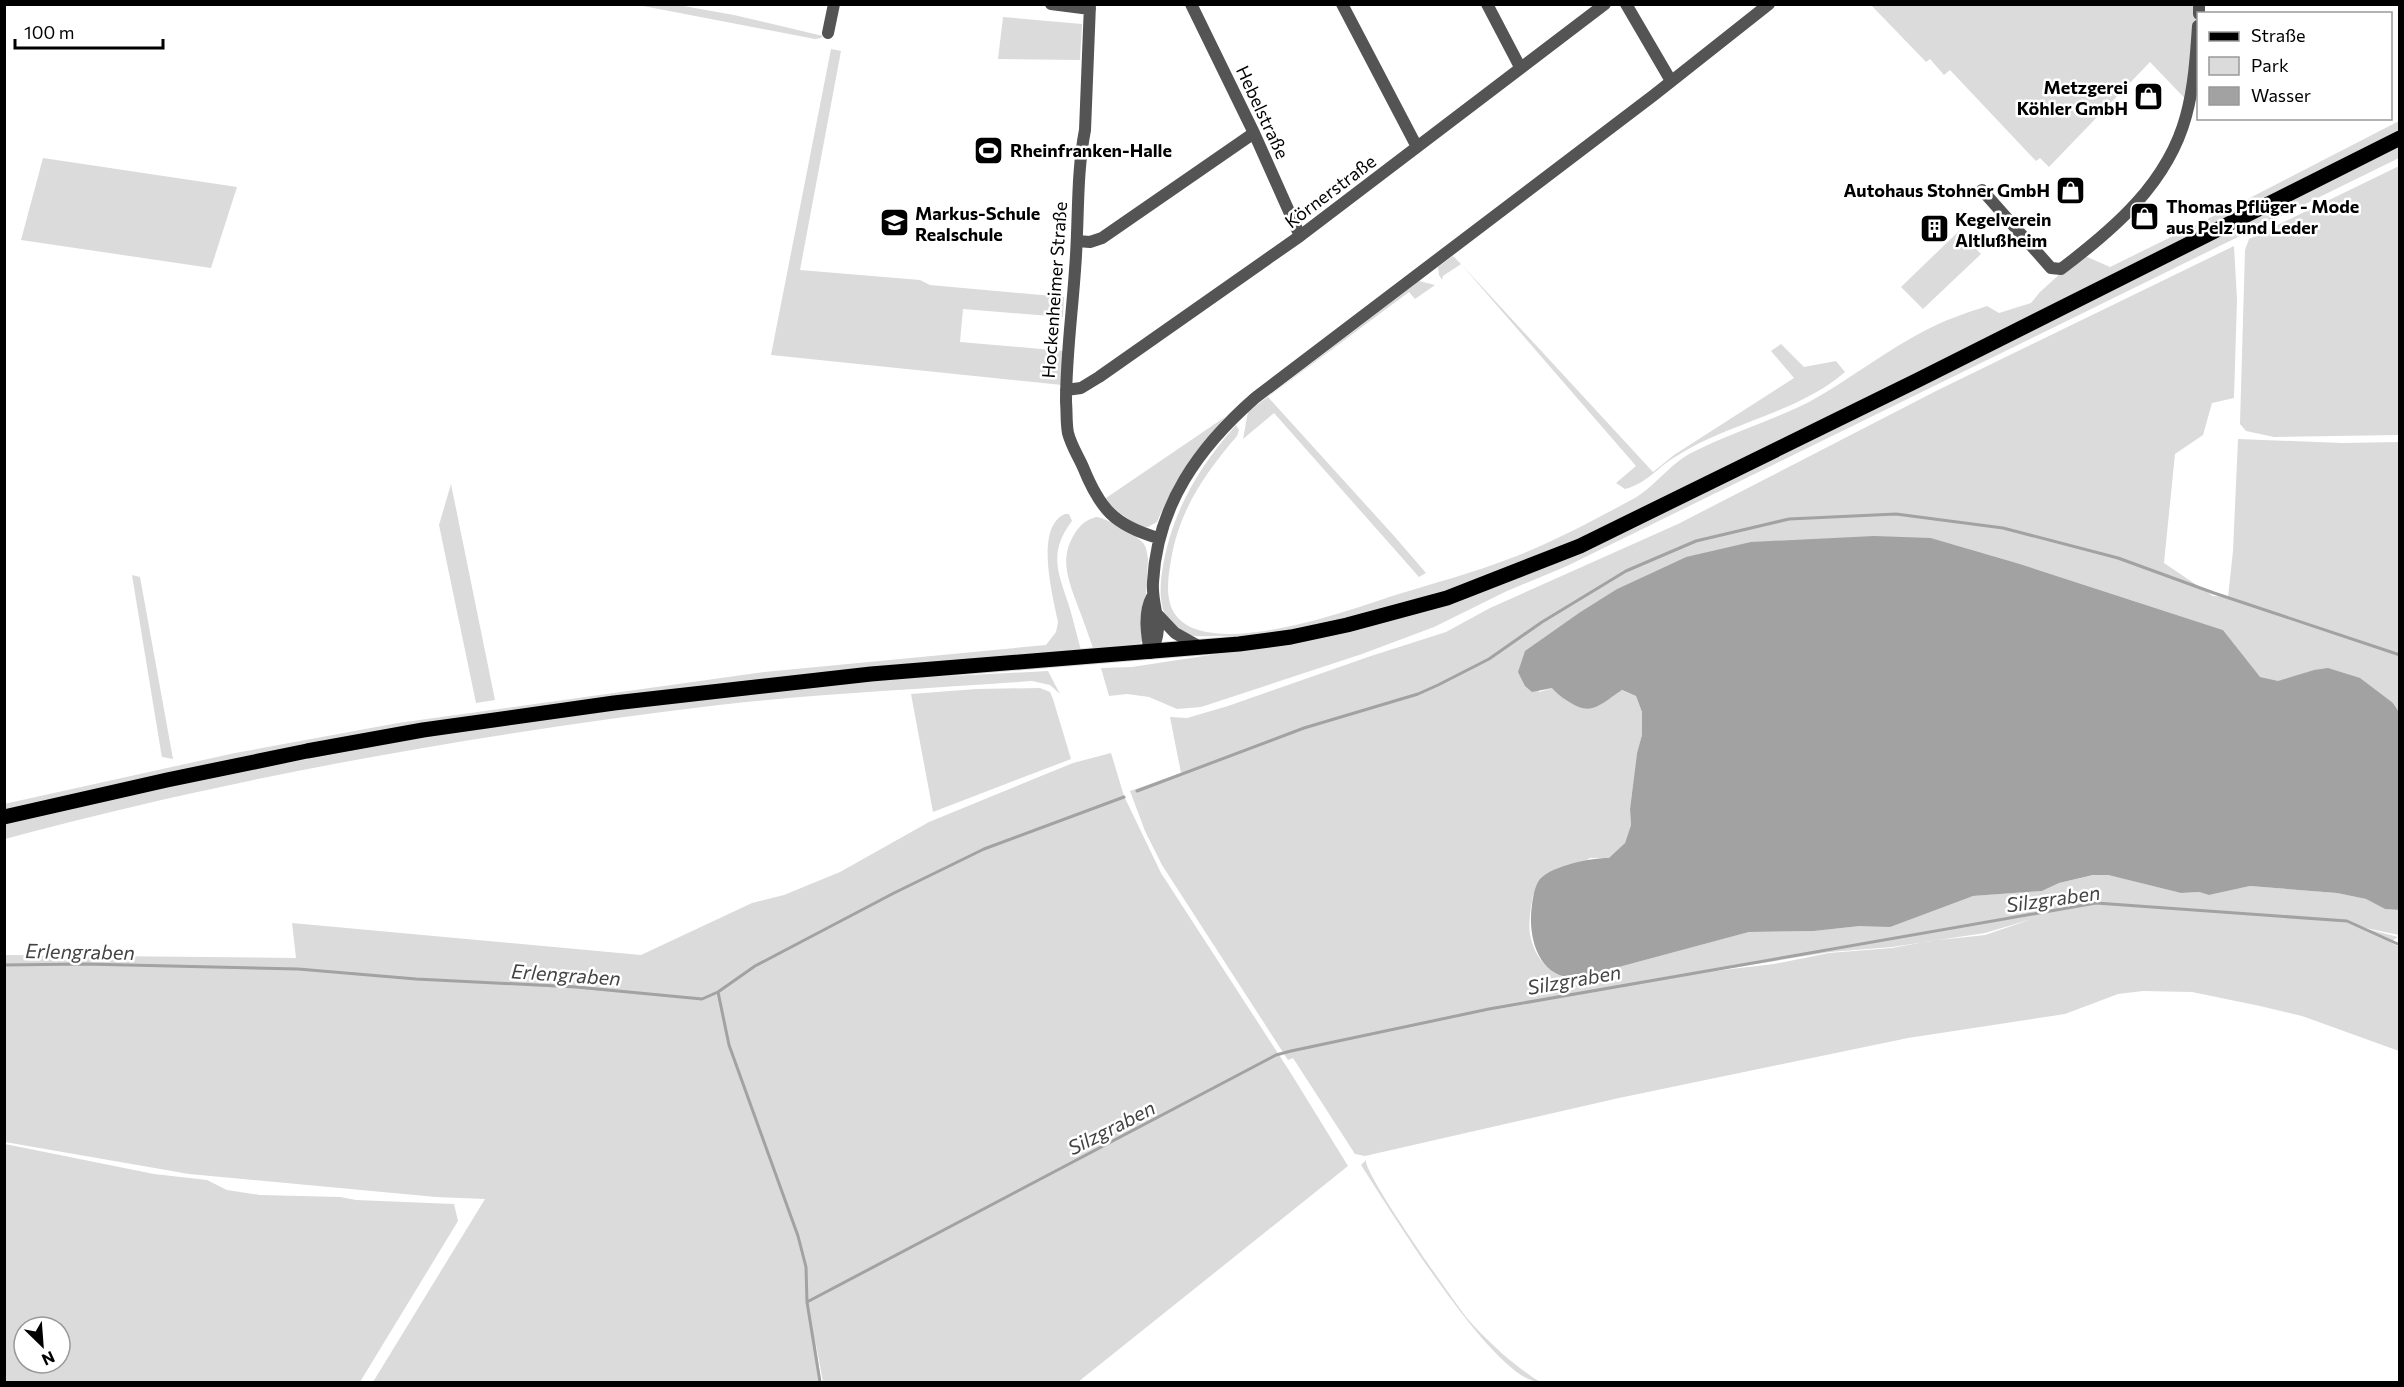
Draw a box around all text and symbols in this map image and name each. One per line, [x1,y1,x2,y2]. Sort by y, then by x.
scale bar [15,12,164,50]
legend [2197,12,2392,120]
text: 100 m [24,21,74,43]
text: Straße [2251,24,2306,46]
text: Park [2251,54,2289,76]
street label: Hebelstraße [1232,62,1294,162]
place label: Metzgerei Köhler GmbH [2017,76,2128,119]
shop icon: Metzgerei Köhler GmbH [2133,81,2165,113]
text: Wasser [2251,84,2311,106]
sports icon: Rheinfranken-Halle [973,134,1005,166]
place label: Rheinfranken-Halle [1010,139,1172,161]
street label: Körnerstraße [1280,150,1380,232]
shop icon: Autohaus Stohner GmbH [2055,174,2087,206]
place label: Autohaus Stohner GmbH [1844,179,2050,201]
place label: Thomas Pflüger - Mode aus Pelz und Leder [2166,195,2359,238]
shop icon: Thomas Pflüger - Mode aus Pelz und Leder [2129,200,2161,232]
street label: Hockenheimer Straße [1037,201,1071,379]
place label: Markus-Schule Realschule [915,202,1040,245]
school or university icon: Markus-Schule Realschule [878,207,910,239]
place label: Kegelverein Altlußheim [1955,208,2051,251]
building icon: Kegelverein Altlußheim [1918,213,1950,245]
water label: Silzgraben [2004,880,2102,916]
water label: Erlengraben [25,938,135,964]
water label: Erlengraben [510,958,622,990]
water label: Silzgraben [1525,959,1623,999]
water label: Silzgraben [1063,1095,1159,1159]
north arrow [12,1315,72,1375]
text: N [39,1348,58,1370]

